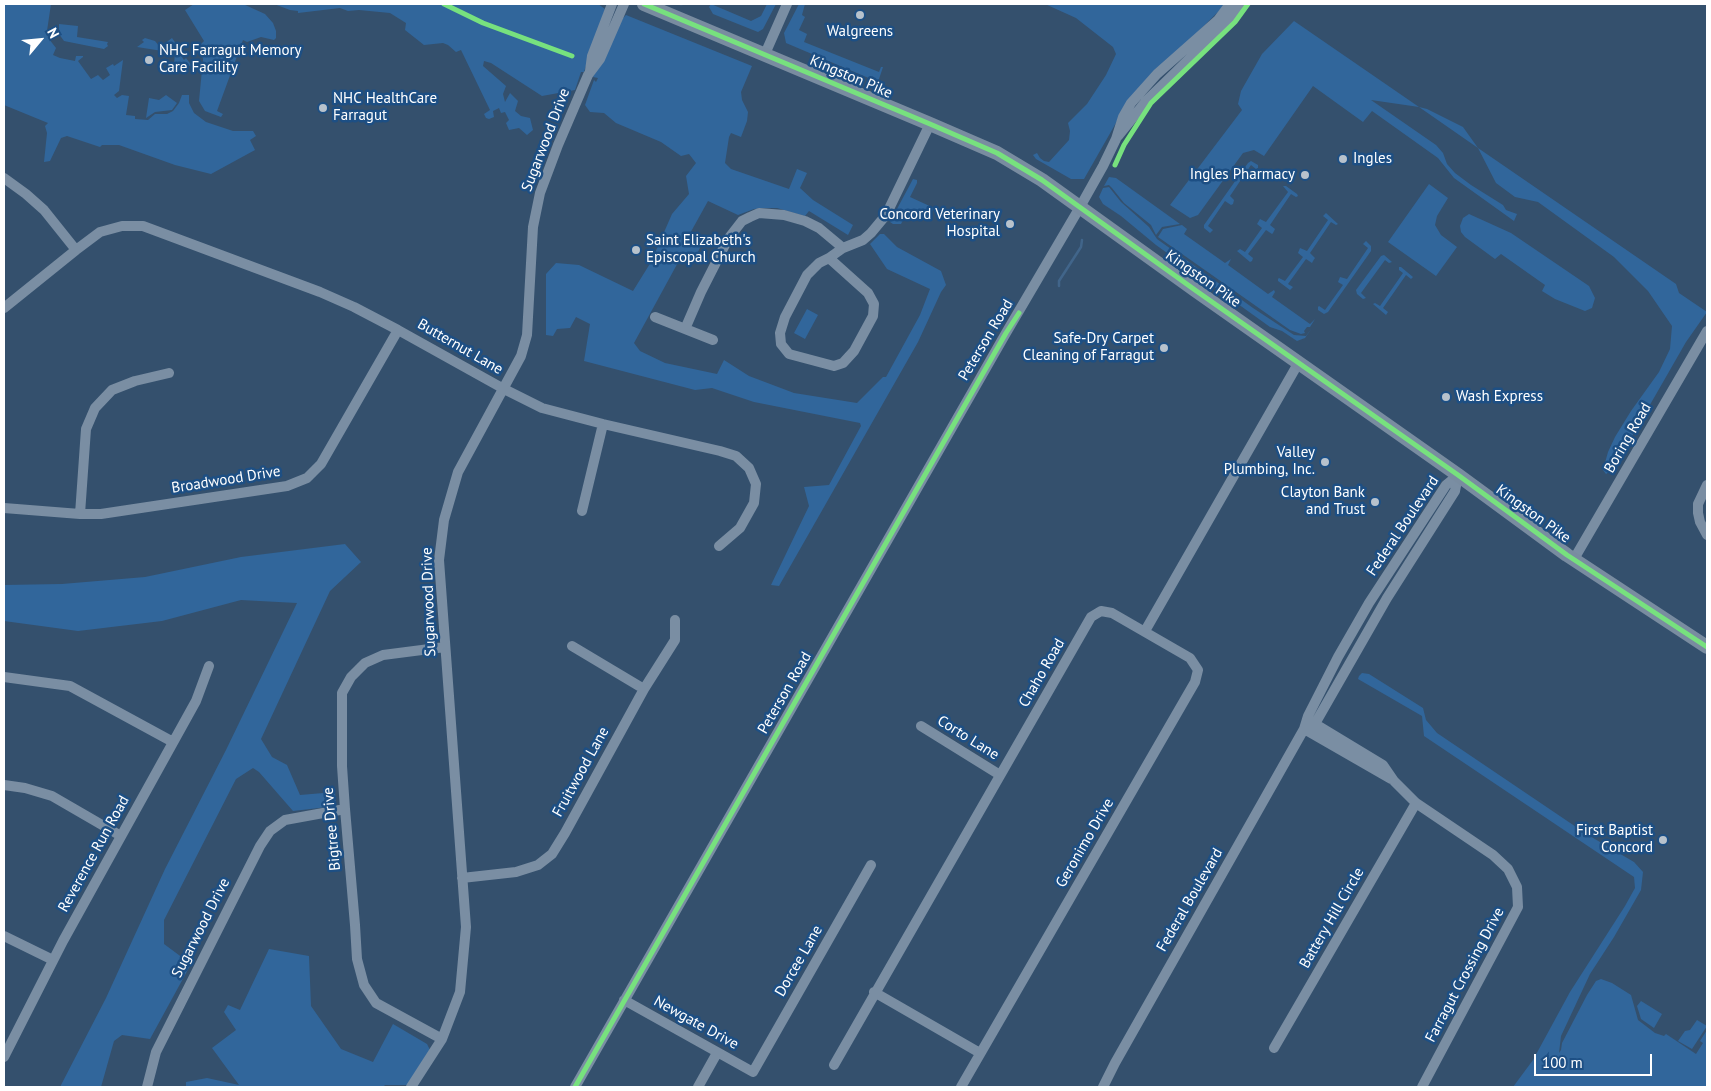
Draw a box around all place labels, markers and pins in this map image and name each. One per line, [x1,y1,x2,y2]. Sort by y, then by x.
marker: Walgreens [854,9,866,21]
place label: Walgreens [827,23,893,41]
place label: NHC Farragut Memory Care Facility [159,42,302,77]
marker: NHC Farragut Memory Care Facility [143,54,155,66]
place label: NHC HealthCare Farragut [333,90,437,125]
marker: NHC HealthCare Farragut [317,102,329,114]
place label: Ingles [1353,150,1392,168]
marker: Ingles [1337,153,1349,165]
place label: Ingles Pharmacy [1190,166,1295,184]
marker: Ingles Pharmacy [1299,169,1311,181]
place label: Concord Veterinary Hospital [879,206,1000,241]
marker: Concord Veterinary Hospital [1004,218,1016,230]
place label: Saint Elizabeth's Episcopal Church [646,232,756,267]
marker: Saint Elizabeth's Episcopal Church [630,244,642,256]
place label: Safe-Dry Carpet Cleaning of Farragut [1023,330,1154,365]
marker: Safe-Dry Carpet Cleaning of Farragut [1158,342,1170,354]
place label: Wash Express [1456,388,1543,406]
marker: Wash Express [1440,391,1452,403]
place label: Valley Plumbing, Inc. [1224,444,1315,479]
marker: Valley Plumbing, Inc. [1319,456,1331,468]
place label: Clayton Bank and Trust [1281,484,1365,519]
marker: Clayton Bank and Trust [1369,496,1381,508]
place label: First Baptist Concord [1576,822,1653,857]
marker: First Baptist Concord [1657,834,1669,846]

